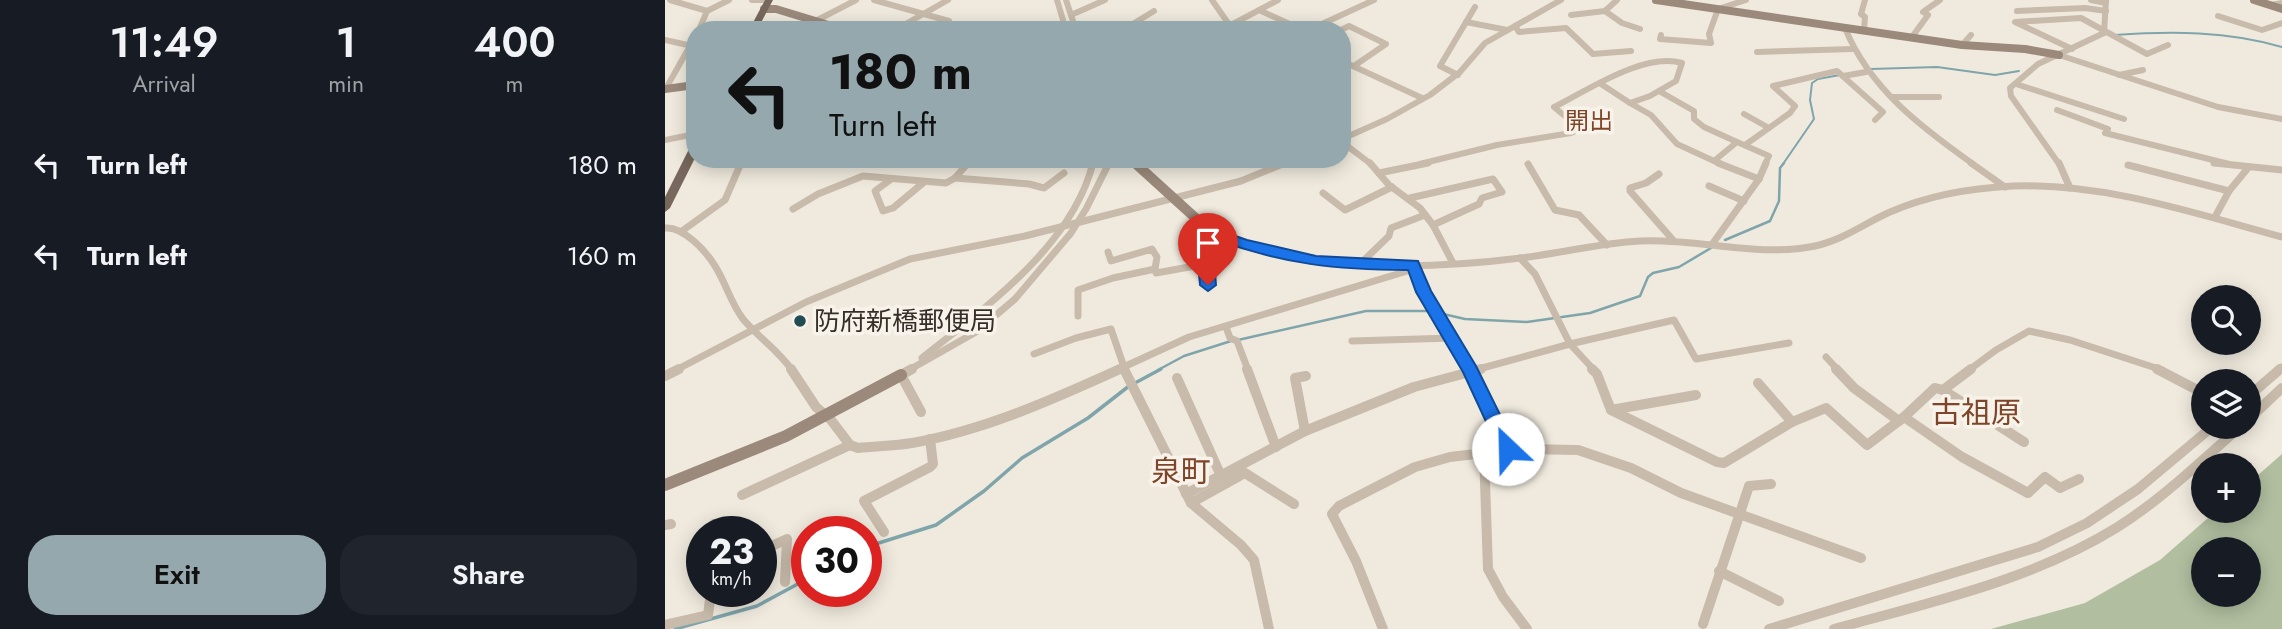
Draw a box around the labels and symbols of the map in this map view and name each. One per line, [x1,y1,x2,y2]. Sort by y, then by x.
district label: 開出 [1565,103,1613,138]
pin [1178,213,1238,285]
place label: 防府新橋郵便局 [814,302,996,340]
marker: 防府新橋郵便局 [792,313,808,329]
district label: 古祖原 [1931,391,2021,434]
position arrow [1471,412,1545,486]
district label: 泉町 [1151,450,1211,493]
speed limit sign: 30 [791,516,882,607]

